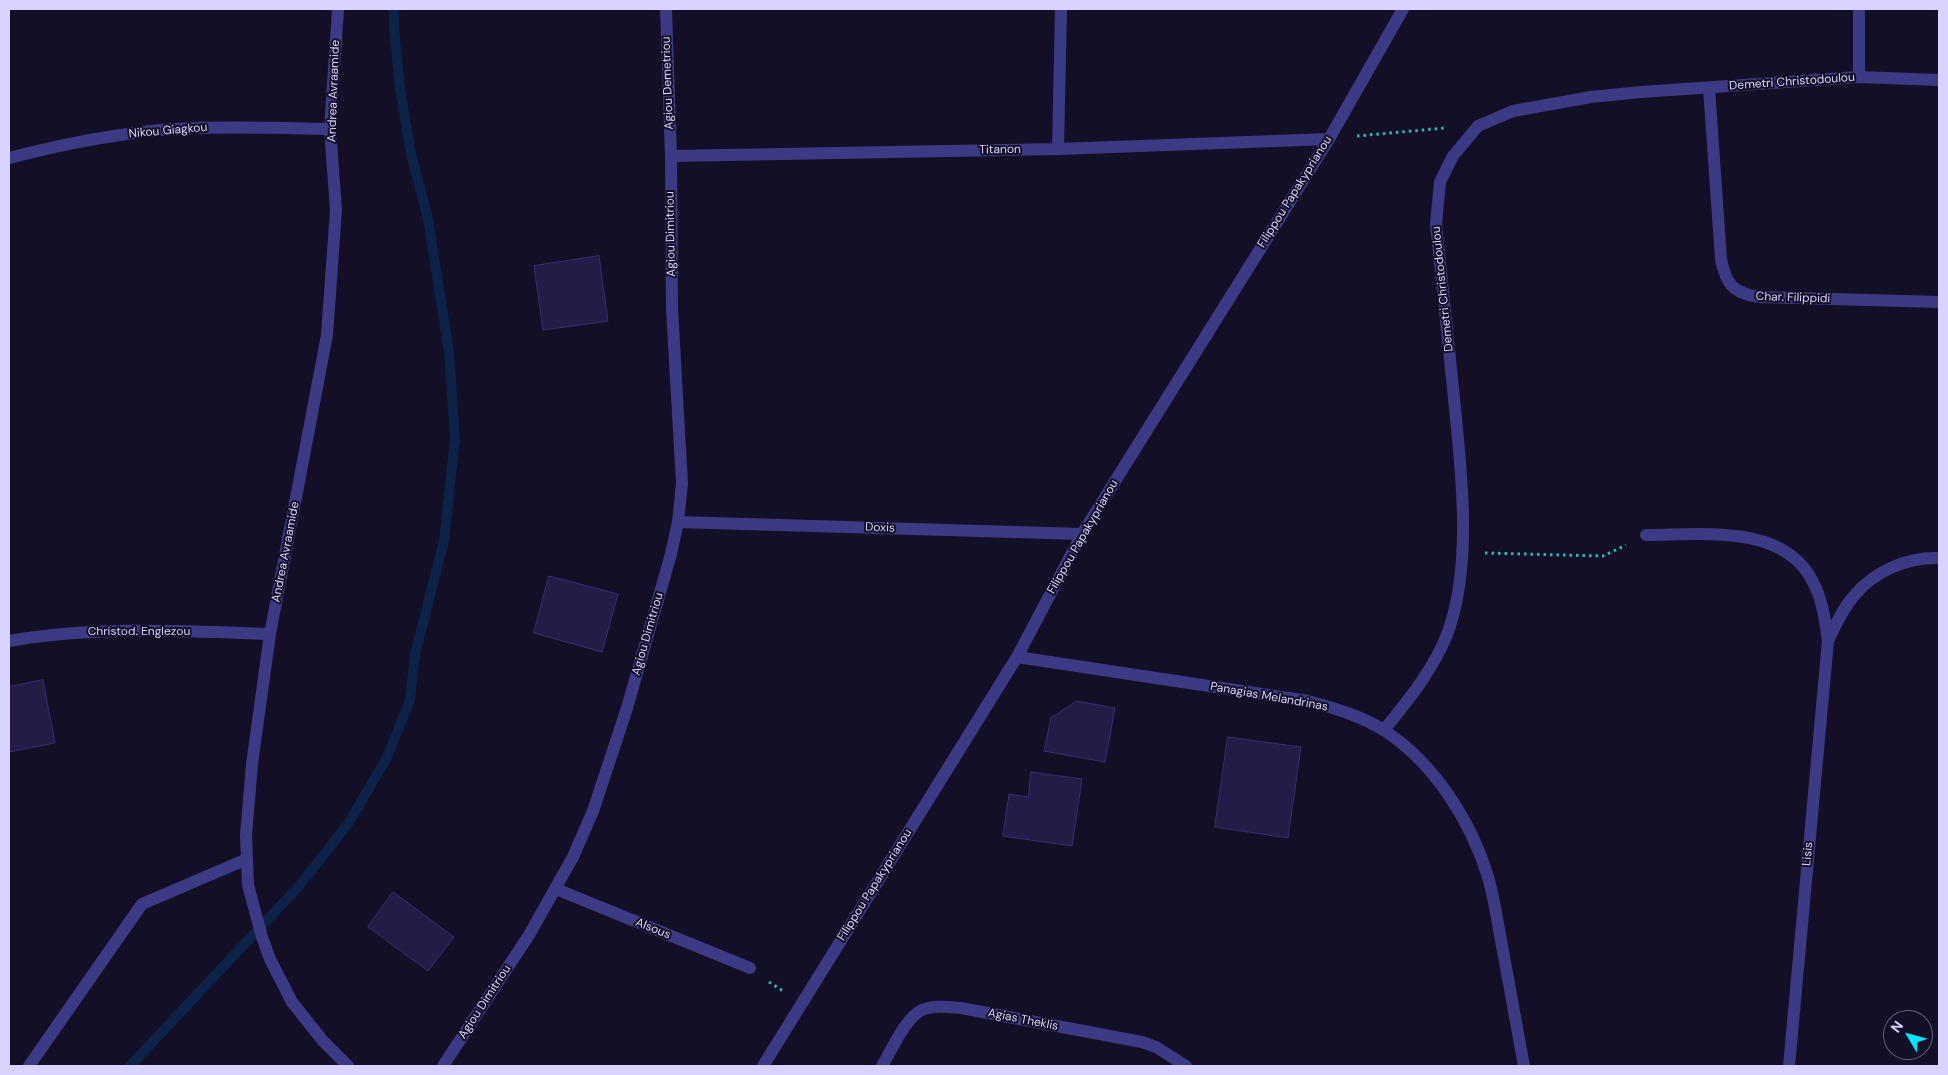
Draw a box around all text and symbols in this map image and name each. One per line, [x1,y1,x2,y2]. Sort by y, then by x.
street label: Agiou Demetriou [659,36,677,130]
street label: Andrea Avraamide [325,40,343,142]
street label: Demetri Christodoulou [1729,70,1855,94]
street label: Nikou Giagkou [128,120,208,142]
street label: Filippou Papakyprianou [1255,133,1335,251]
street label: Titanon [979,142,1021,158]
street label: Agiou Dimitriou [663,191,679,277]
street label: Demetri Christodoulou [1429,226,1457,352]
street label: Char. Filippidi [1755,290,1831,306]
street label: Filippou Papakyprianou [1044,477,1122,597]
street label: Andrea Avraamide [269,500,303,604]
street label: Doxis [865,520,895,536]
street label: Agiou Dimitriou [629,591,667,677]
street label: Christod. Englezou [88,625,190,639]
street label: Panagias Melandrinas [1209,680,1329,714]
street label: Filippou Papakyprianou [835,826,915,944]
street label: Lisis [1800,841,1816,867]
street label: Alsous [633,915,673,943]
street label: Agiou Dimitriou [456,962,514,1042]
street label: Agias Theklis [987,1006,1059,1034]
north arrow [1883,1010,1933,1060]
text: N [1887,1017,1907,1036]

